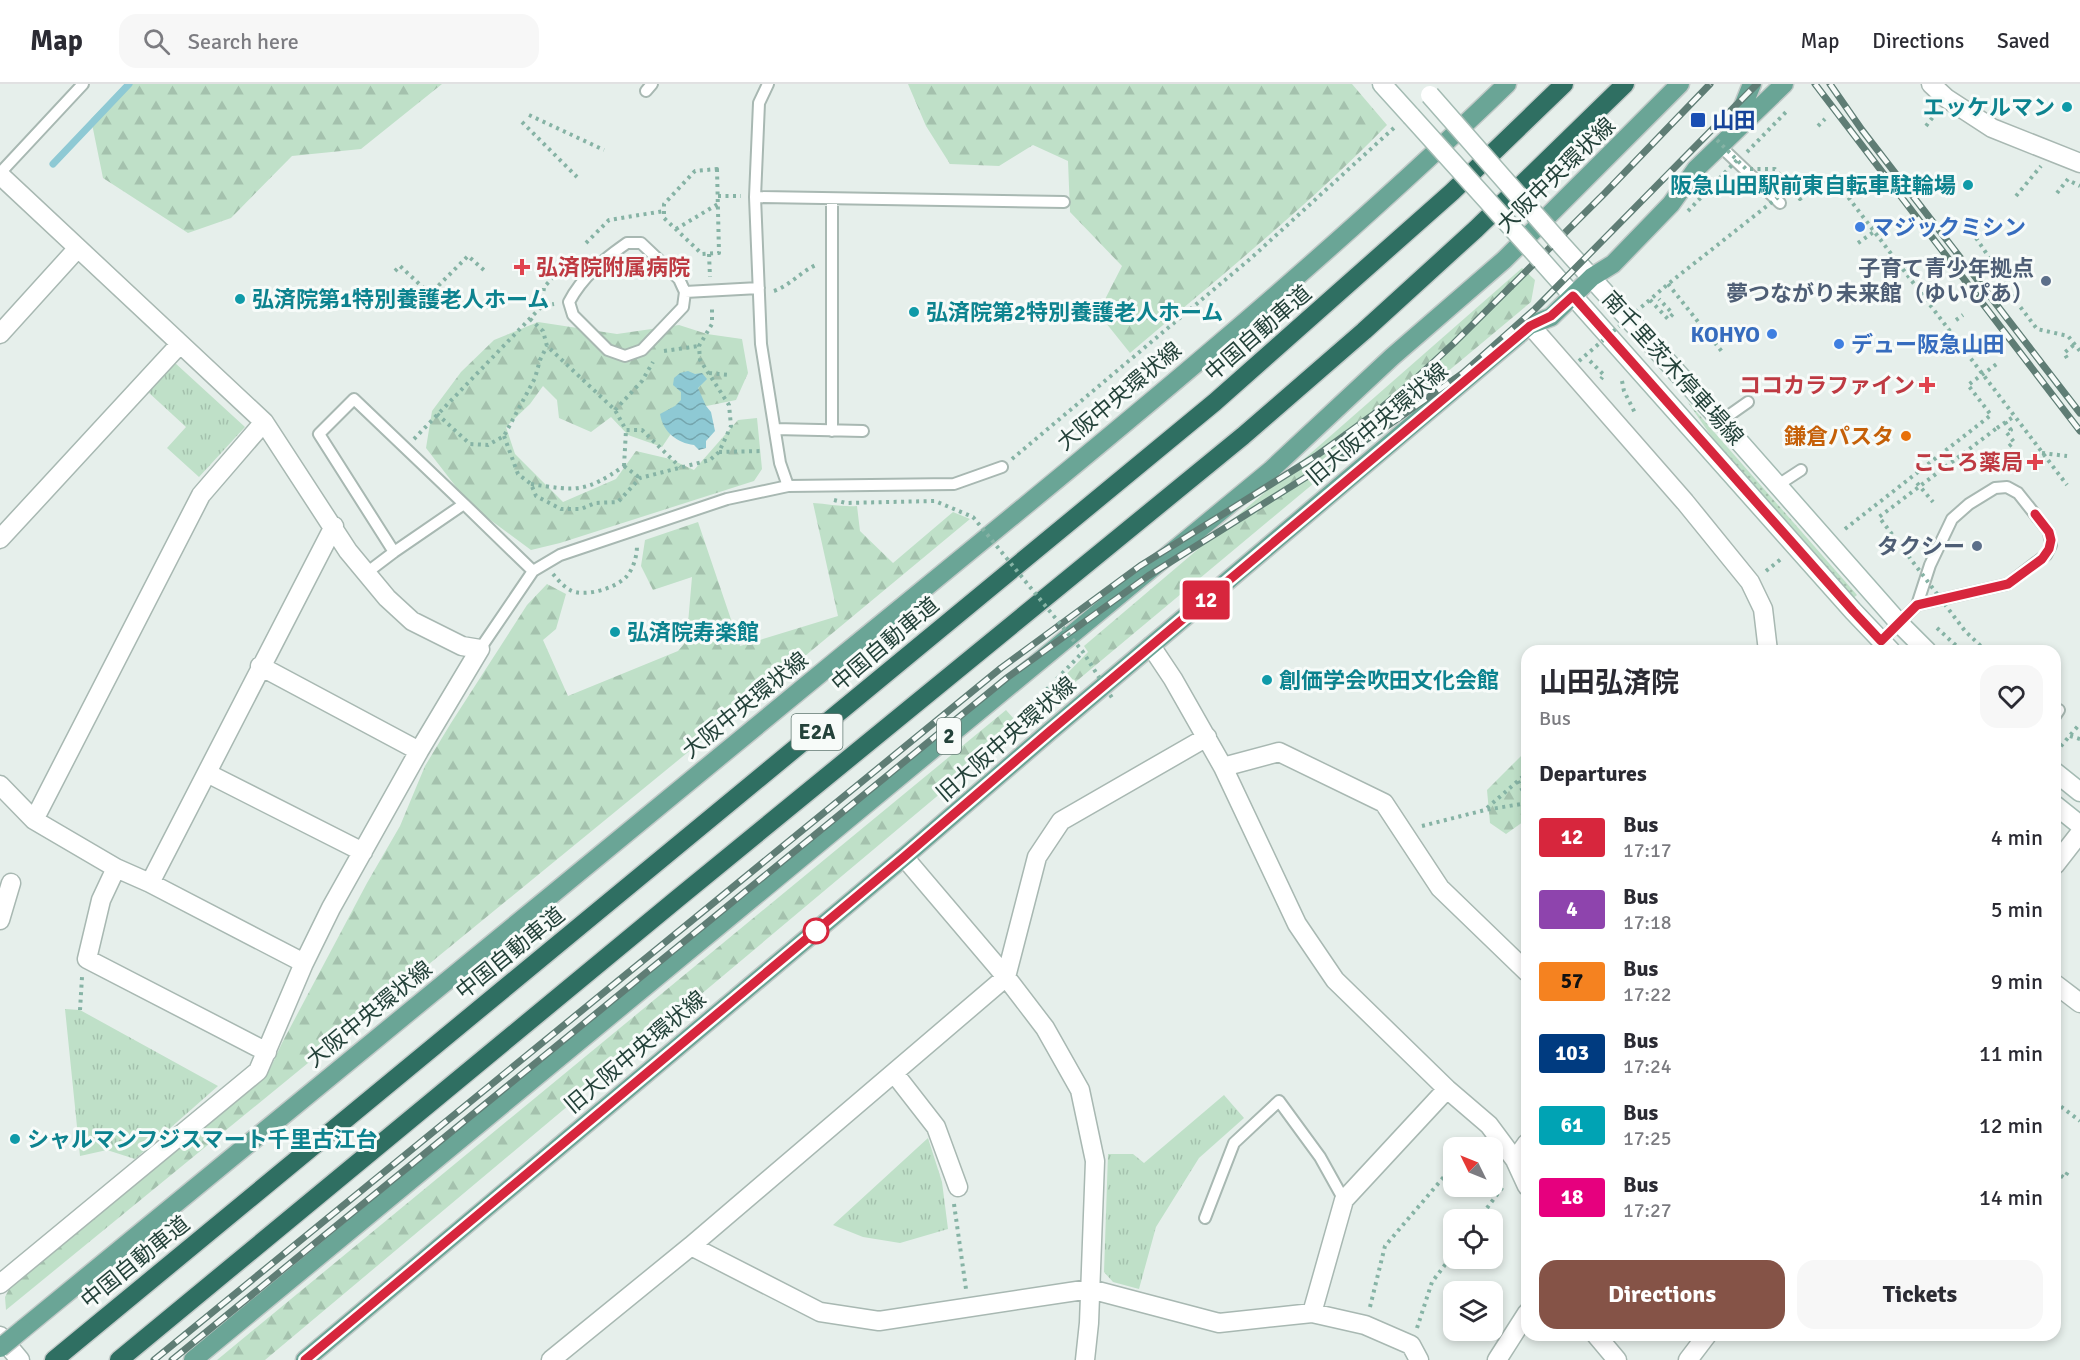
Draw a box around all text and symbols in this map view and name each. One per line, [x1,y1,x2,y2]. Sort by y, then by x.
search box [119,14,539,68]
text: Map [30,24,83,58]
icon: search [140,25,173,58]
text: Search here [188,28,299,55]
text: Map [1801,28,1839,54]
text: Directions [1872,28,1964,54]
text: Saved [1997,28,2050,54]
place label: エッケルマン [1923,94,2055,121]
marker: エッケルマン [2060,100,2074,114]
place label: 山田 [1712,107,1756,134]
marker: 山田 [1689,111,1707,129]
street label: 大阪中央環状線 [1491,112,1621,238]
place label: 阪急山田駅前東自転車駐輪場 [1670,172,1956,199]
marker: 阪急山田駅前東自転車駐輪場 [1961,178,1975,192]
place label: マジックミシン [1872,214,2026,241]
marker: マジックミシン [1853,220,1867,234]
place label: 弘済院附属病院 [536,254,690,281]
place label: 子育て青少年拠点 夢つながり未来館（ゆいぴあ） [1726,255,2034,307]
marker: 弘済院附属病院 [513,258,531,276]
marker: 子育て青少年拠点 夢つながり未来館（ゆいぴあ） [2039,274,2053,288]
street label: 中国自動車道 [1199,280,1317,386]
street label: 南千里茨木停車場線 [1597,285,1749,451]
place label: 弘済院第1特別養護老人ホーム [252,286,549,313]
marker: 弘済院第1特別養護老人ホーム [233,292,247,306]
place label: 弘済院第2特別養護老人ホーム [926,299,1223,326]
marker: 弘済院第2特別養護老人ホーム [907,305,921,319]
place label: KOHYO [1691,321,1760,348]
marker: KOHYO [1765,327,1779,341]
place label: デュー阪急山田 [1851,331,2005,358]
street label: 大阪中央環状線 [1051,336,1187,456]
marker: デュー阪急山田 [1832,337,1846,351]
street label: 旧大阪中央環状線 [1301,357,1453,491]
place label: ココカラファイン [1739,372,1915,399]
marker: ココカラファイン [1920,378,1934,392]
place label: 鎌倉パスタ [1784,423,1894,450]
marker: 鎌倉パスタ [1899,429,1913,443]
place label: こころ薬局 [1913,449,2023,476]
marker: こころ薬局 [2028,455,2042,469]
place label: タクシー [1877,533,1965,560]
marker: タクシー [1970,539,1984,553]
line badge: 12 [1179,580,1233,620]
text: 12 [1195,587,1217,613]
street label: 中国自動車道 [826,591,944,697]
place label: 弘済院寿楽館 [627,619,759,646]
marker: 弘済院寿楽館 [608,625,622,639]
street label: 大阪中央環状線 [677,646,813,764]
button: heart [1980,665,2043,728]
text: 山田弘済院 [1539,666,1679,700]
place label: 創価学会吹田文化会館 [1279,667,1499,694]
street label: 旧大阪中央環状線 [931,671,1081,807]
marker: 創価学会吹田文化会館 [1260,673,1274,687]
text: Bus [1539,706,1571,731]
road number: E2A [792,714,842,750]
road number: 2 [937,718,961,754]
text: Departures [1539,760,1647,787]
text: Bus [1623,811,1658,838]
text: 12 [1561,824,1583,850]
text: 4 min [1991,824,2043,851]
text: 17:17 [1623,838,1672,863]
text: Bus [1623,883,1658,910]
text: 4 [1566,896,1578,922]
text: 5 min [1991,896,2043,923]
street label: 中国自動車道 [450,901,570,1005]
text: 17:18 [1623,910,1672,935]
unlabelled marker [803,918,829,944]
street label: 大阪中央環状線 [301,955,437,1073]
text: Bus [1623,955,1658,982]
text: 57 [1561,968,1583,994]
text: 9 min [1991,968,2043,995]
text: 17:22 [1623,982,1672,1007]
street label: 旧大阪中央環状線 [559,985,711,1119]
text: Bus [1623,1027,1658,1054]
text: 103 [1555,1040,1589,1066]
text: 11 min [1979,1040,2043,1067]
text: 17:24 [1623,1054,1672,1079]
text: Bus [1623,1099,1658,1126]
text: 61 [1561,1112,1583,1138]
text: 12 min [1979,1112,2043,1139]
place label: シャルマンフジスマート千里古江台 [27,1126,378,1153]
text: 17:25 [1623,1126,1672,1151]
marker: シャルマンフジスマート千里古江台 [8,1132,22,1146]
north arrow [1443,1137,1503,1197]
map controls [1443,1137,1503,1341]
text: Bus [1623,1171,1658,1198]
text: 18 [1561,1184,1583,1210]
text: 14 min [1979,1184,2043,1211]
text: 17:27 [1623,1198,1672,1223]
button: locate [1443,1209,1503,1269]
street label: 中国自動車道 [75,1210,195,1314]
button: Directions [1539,1260,1785,1329]
button: Tickets [1797,1260,2043,1329]
button: layers [1443,1281,1503,1341]

